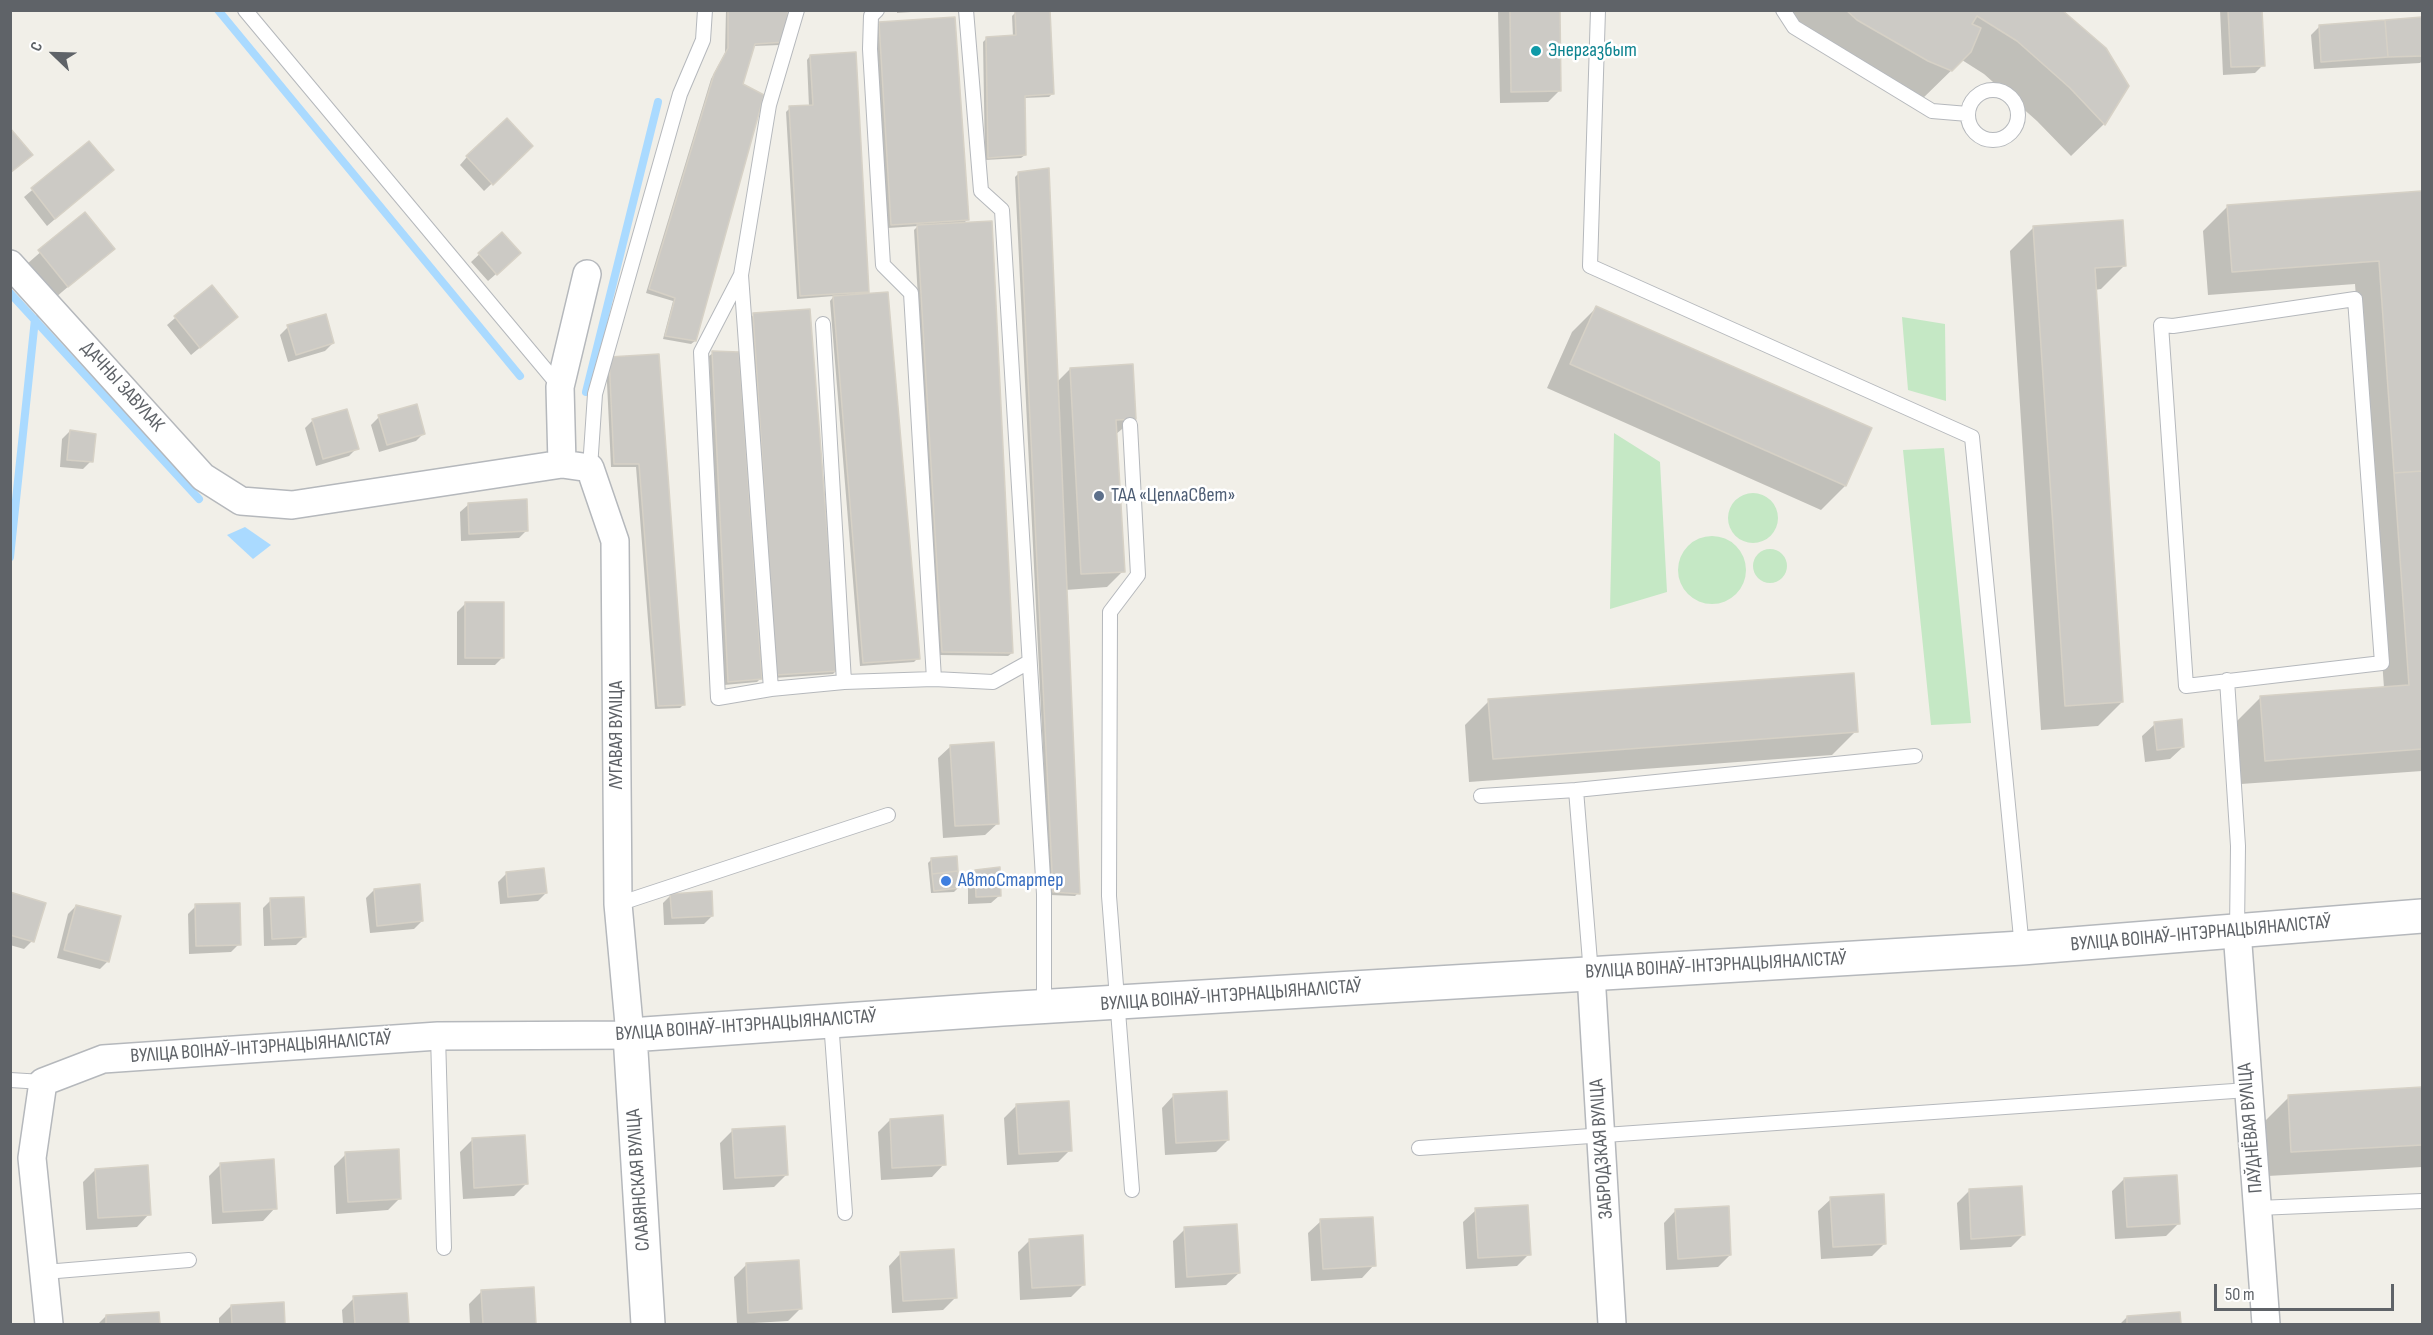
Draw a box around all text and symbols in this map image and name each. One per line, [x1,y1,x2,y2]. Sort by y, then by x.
north arrow [24,24,84,84]
text: С [27,39,47,54]
place label: Энергазбыт [1548,39,1637,63]
marker: Энергазбыт [1529,44,1543,58]
street label: ДАЧНЫ ЗАВУЛАК [75,337,169,437]
place label: ТАА «ЦеплаСвет» [1111,484,1235,508]
marker: ТАА «ЦеплаСвет» [1092,489,1106,503]
street label: ЛУГАВАЯ ВУЛІЦА [605,681,629,789]
place label: АвтоСтартер [958,869,1063,893]
marker: АвтоСтартер [939,874,953,888]
street label: ВУЛІЦА ВОІНАЎ-ІНТЭРНАЦЫЯНАЛІСТАЎ [2070,911,2332,957]
street label: ВУЛІЦА ВОІНАЎ-ІНТЭРНАЦЫЯНАЛІСТАЎ [1585,947,1847,985]
street label: ВУЛІЦА ВОІНАЎ-ІНТЭРНАЦЫЯНАЛІСТАЎ [1100,975,1362,1017]
street label: ВУЛІЦА ВОІНАЎ-ІНТЭРНАЦЫЯНАЛІСТАЎ [615,1005,877,1047]
street label: ВУЛІЦА ВОІНАЎ-ІНТЭРНАЦЫЯНАЛІСТАЎ [130,1027,392,1069]
street label: ПАЎДНЁВАЯ ВУЛІЦА [2233,1062,2269,1194]
street label: ЗАБРОДЗКАЯ ВУЛІЦА [1585,1078,1619,1220]
street label: СЛАВЯНСКАЯ ВУЛІЦА [622,1108,656,1252]
scale bar [2217,1272,2397,1310]
text: 50 m [2225,1284,2255,1305]

